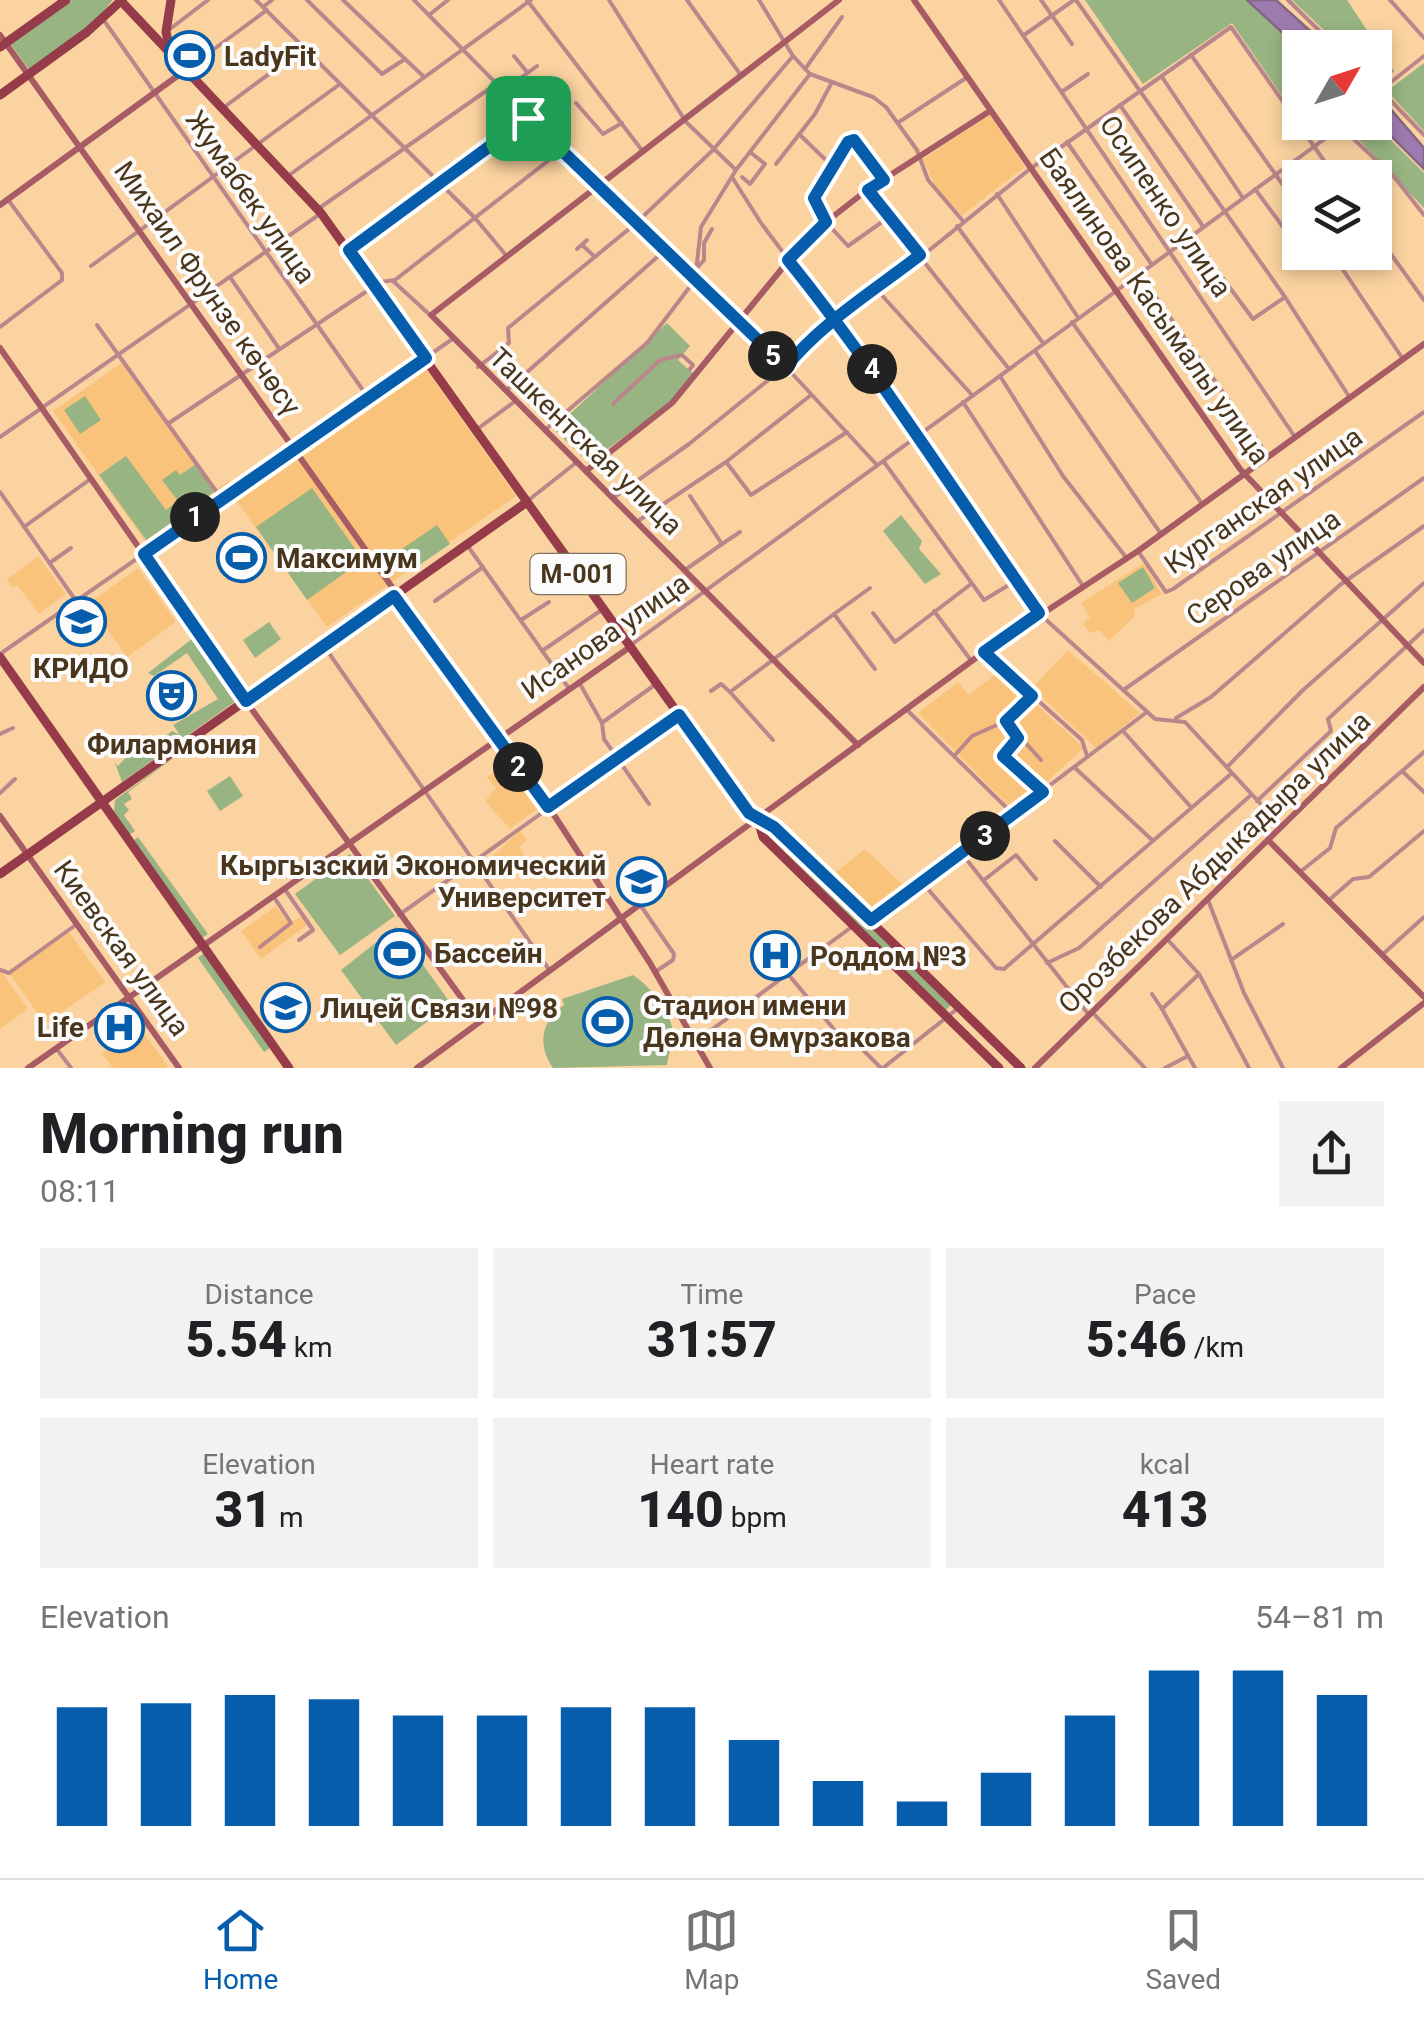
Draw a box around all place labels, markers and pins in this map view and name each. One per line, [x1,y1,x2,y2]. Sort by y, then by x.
sports icon: LadyFit [163,30,215,82]
place label: LadyFit [224,40,316,73]
pin [486,76,571,161]
pin: 5 [748,331,798,381]
pin: 4 [847,344,897,394]
pin: 1 [170,492,220,542]
sports icon: Максимум [215,532,267,584]
place label: Максимум [276,542,418,575]
school or university icon: КРИДО [55,595,107,647]
place label: КРИДО [33,652,129,685]
theatre icon: Филармония [146,670,198,722]
place label: Филармония [87,728,257,761]
pin: 2 [493,742,543,792]
pin: 3 [960,811,1010,861]
place label: Кыргызский Экономический Университет [220,849,606,914]
school or university icon: Кыргызский Экономический Университет [615,855,667,907]
sports icon: Бассейн [373,927,425,979]
hospital icon: Роддом №3 [749,930,801,982]
place label: Бассейн [434,937,543,970]
place label: Роддом №3 [810,940,967,973]
school or university icon: Лицей Связи №98 [259,982,311,1034]
place label: Стадион имени Дөлөна Өмүрзакова [643,989,911,1054]
place label: Лицей Связи №98 [320,992,558,1025]
sports icon: Стадион имени Дөлөна Өмүрзакова [582,995,634,1047]
hospital icon: Life [93,1001,145,1053]
place label: Life [37,1011,84,1044]

